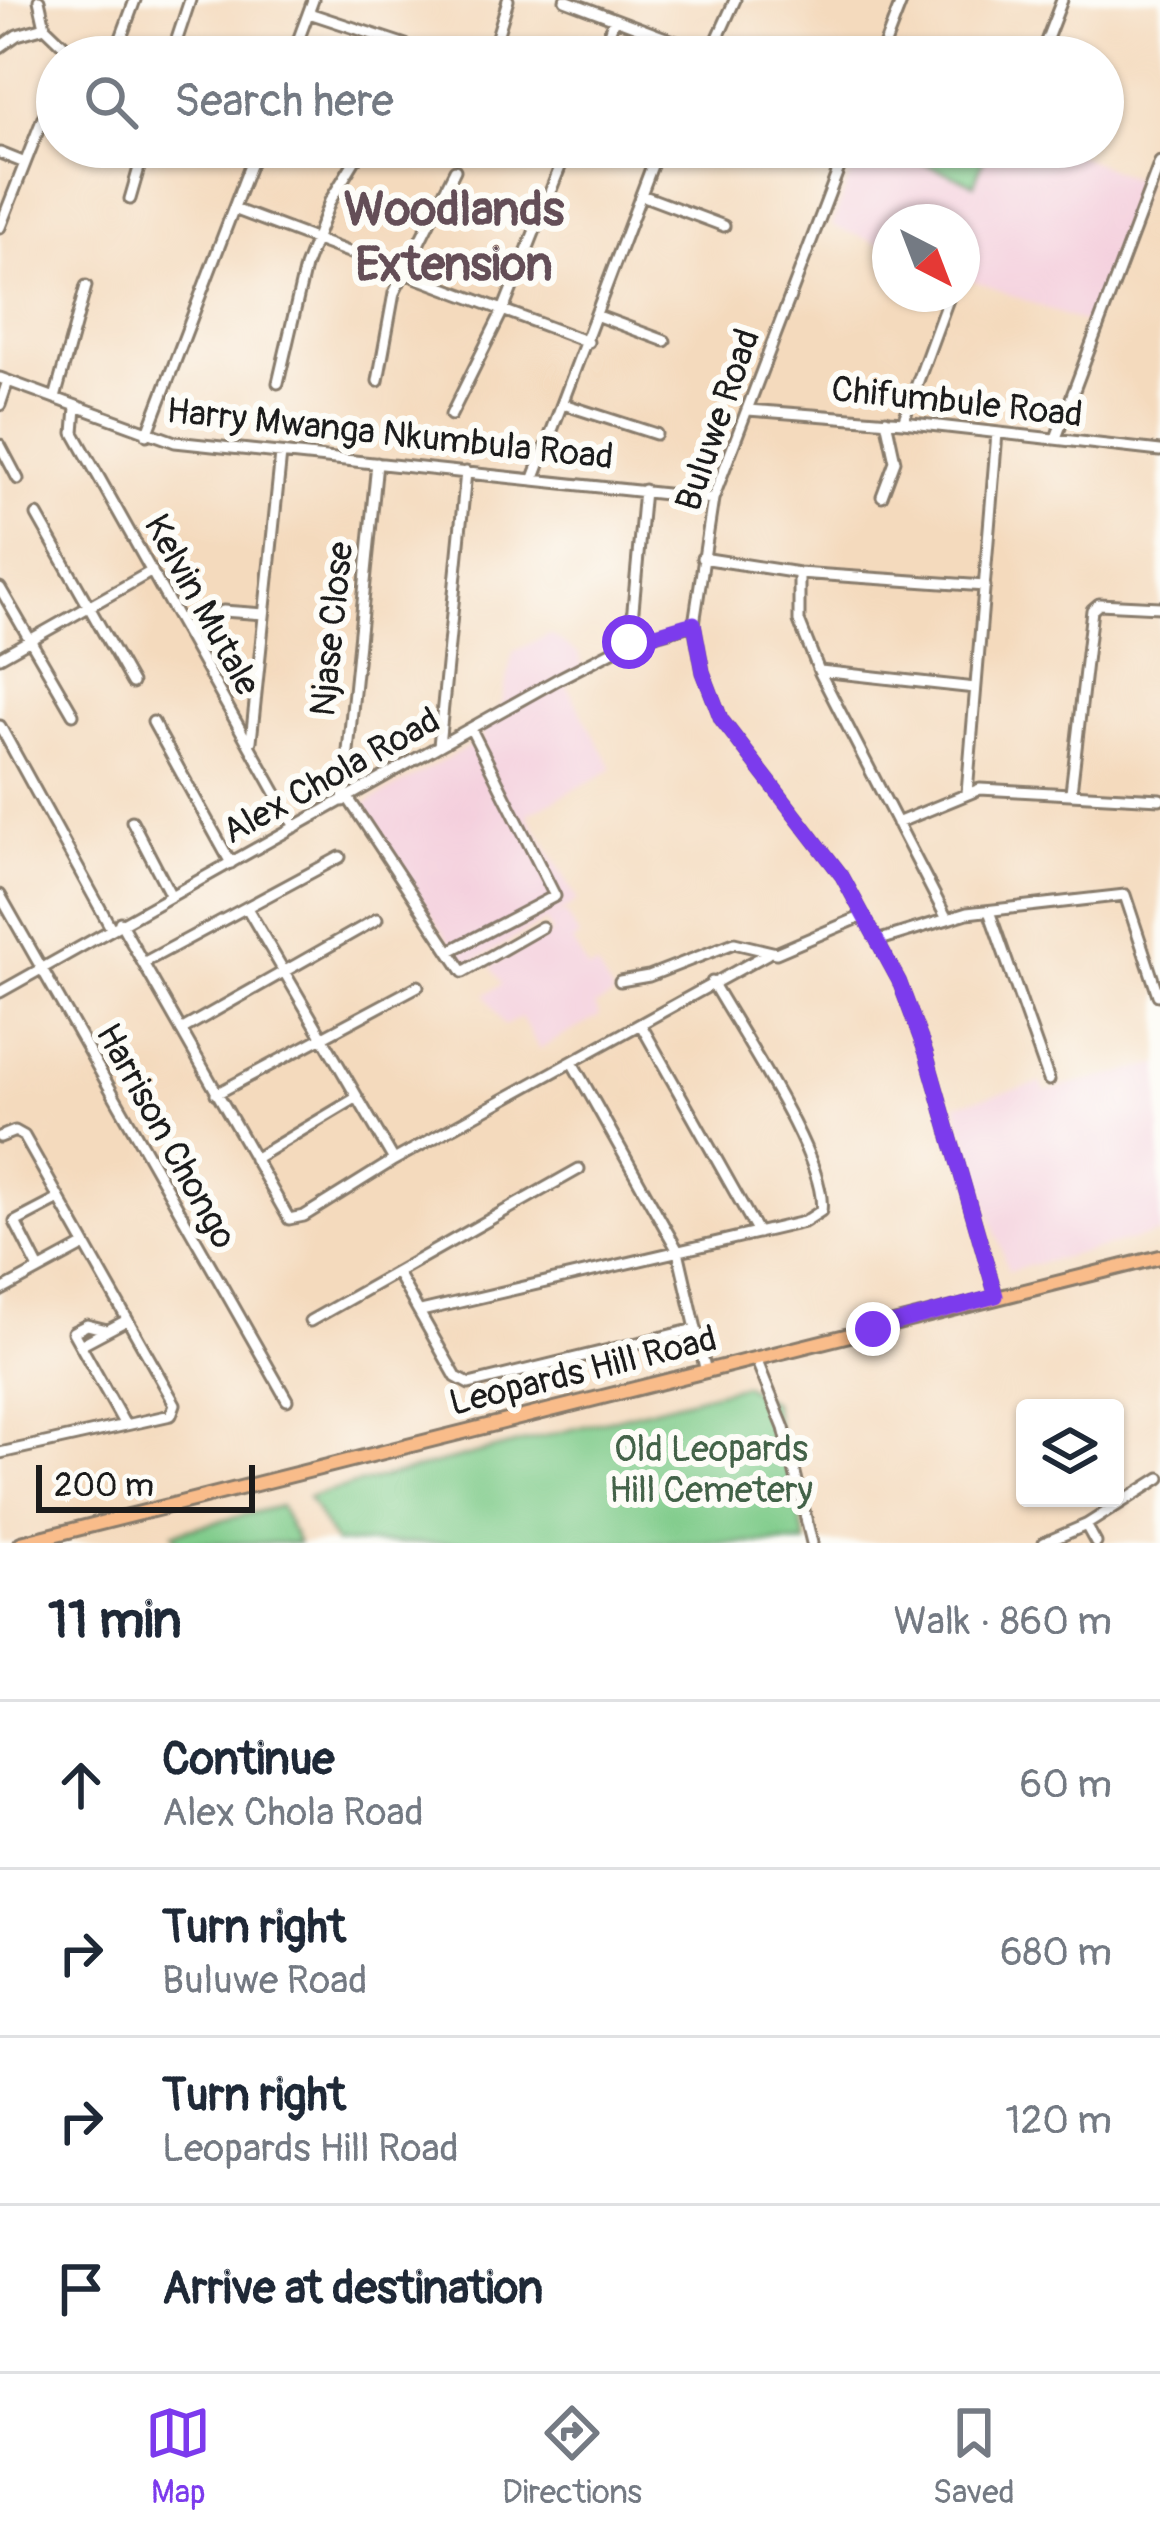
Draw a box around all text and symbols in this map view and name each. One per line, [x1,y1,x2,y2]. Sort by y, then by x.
search box [36,36,1124,168]
icon: search [78,69,144,135]
text: Search here [174,74,394,130]
district label: Woodlands Extension [344,180,565,295]
north arrow [872,204,980,312]
street label: Buluwe Road [666,323,770,517]
street label: Chifumbule Road [829,366,1085,438]
street label: Harry Mwanga Nkumbula Road [164,388,616,480]
street label: Kelvin Mutale [134,507,270,704]
street label: Njase Close [300,539,364,718]
route start [602,615,656,669]
street label: Alex Chola Road [214,698,448,854]
street label: Harrison Chongo [86,1015,246,1257]
route end [846,1302,900,1356]
street label: Leopards Hill Road [445,1316,721,1426]
map controls [1016,1399,1124,1507]
button: layers [1016,1399,1124,1507]
park label: Old Leopards Hill Cemetery [609,1427,813,1513]
scale bar [36,1459,255,1512]
text: 200 m [54,1465,154,1506]
text: 11 min [48,1589,182,1653]
text: Walk · 860 m [893,1597,1112,1646]
text: Continue [162,1732,335,1788]
icon: ahead [48,1752,114,1818]
text: 60 m [1020,1760,1112,1809]
text: Alex Chola Road [162,1788,424,1837]
text: Turn right [162,1900,346,1956]
icon: right [48,1920,114,1986]
text: 680 m [1000,1928,1112,1977]
text: Buluwe Road [162,1956,367,2005]
text: Turn right [162,2068,346,2124]
icon: right [48,2088,114,2154]
text: 120 m [1005,2096,1112,2145]
text: Leopards Hill Road [162,2124,459,2173]
icon: arrive [48,2256,114,2322]
text: Arrive at destination [162,2261,543,2317]
tab: Map [145,2400,211,2513]
tab: Directions [502,2400,642,2513]
tab: Saved [933,2400,1015,2513]

